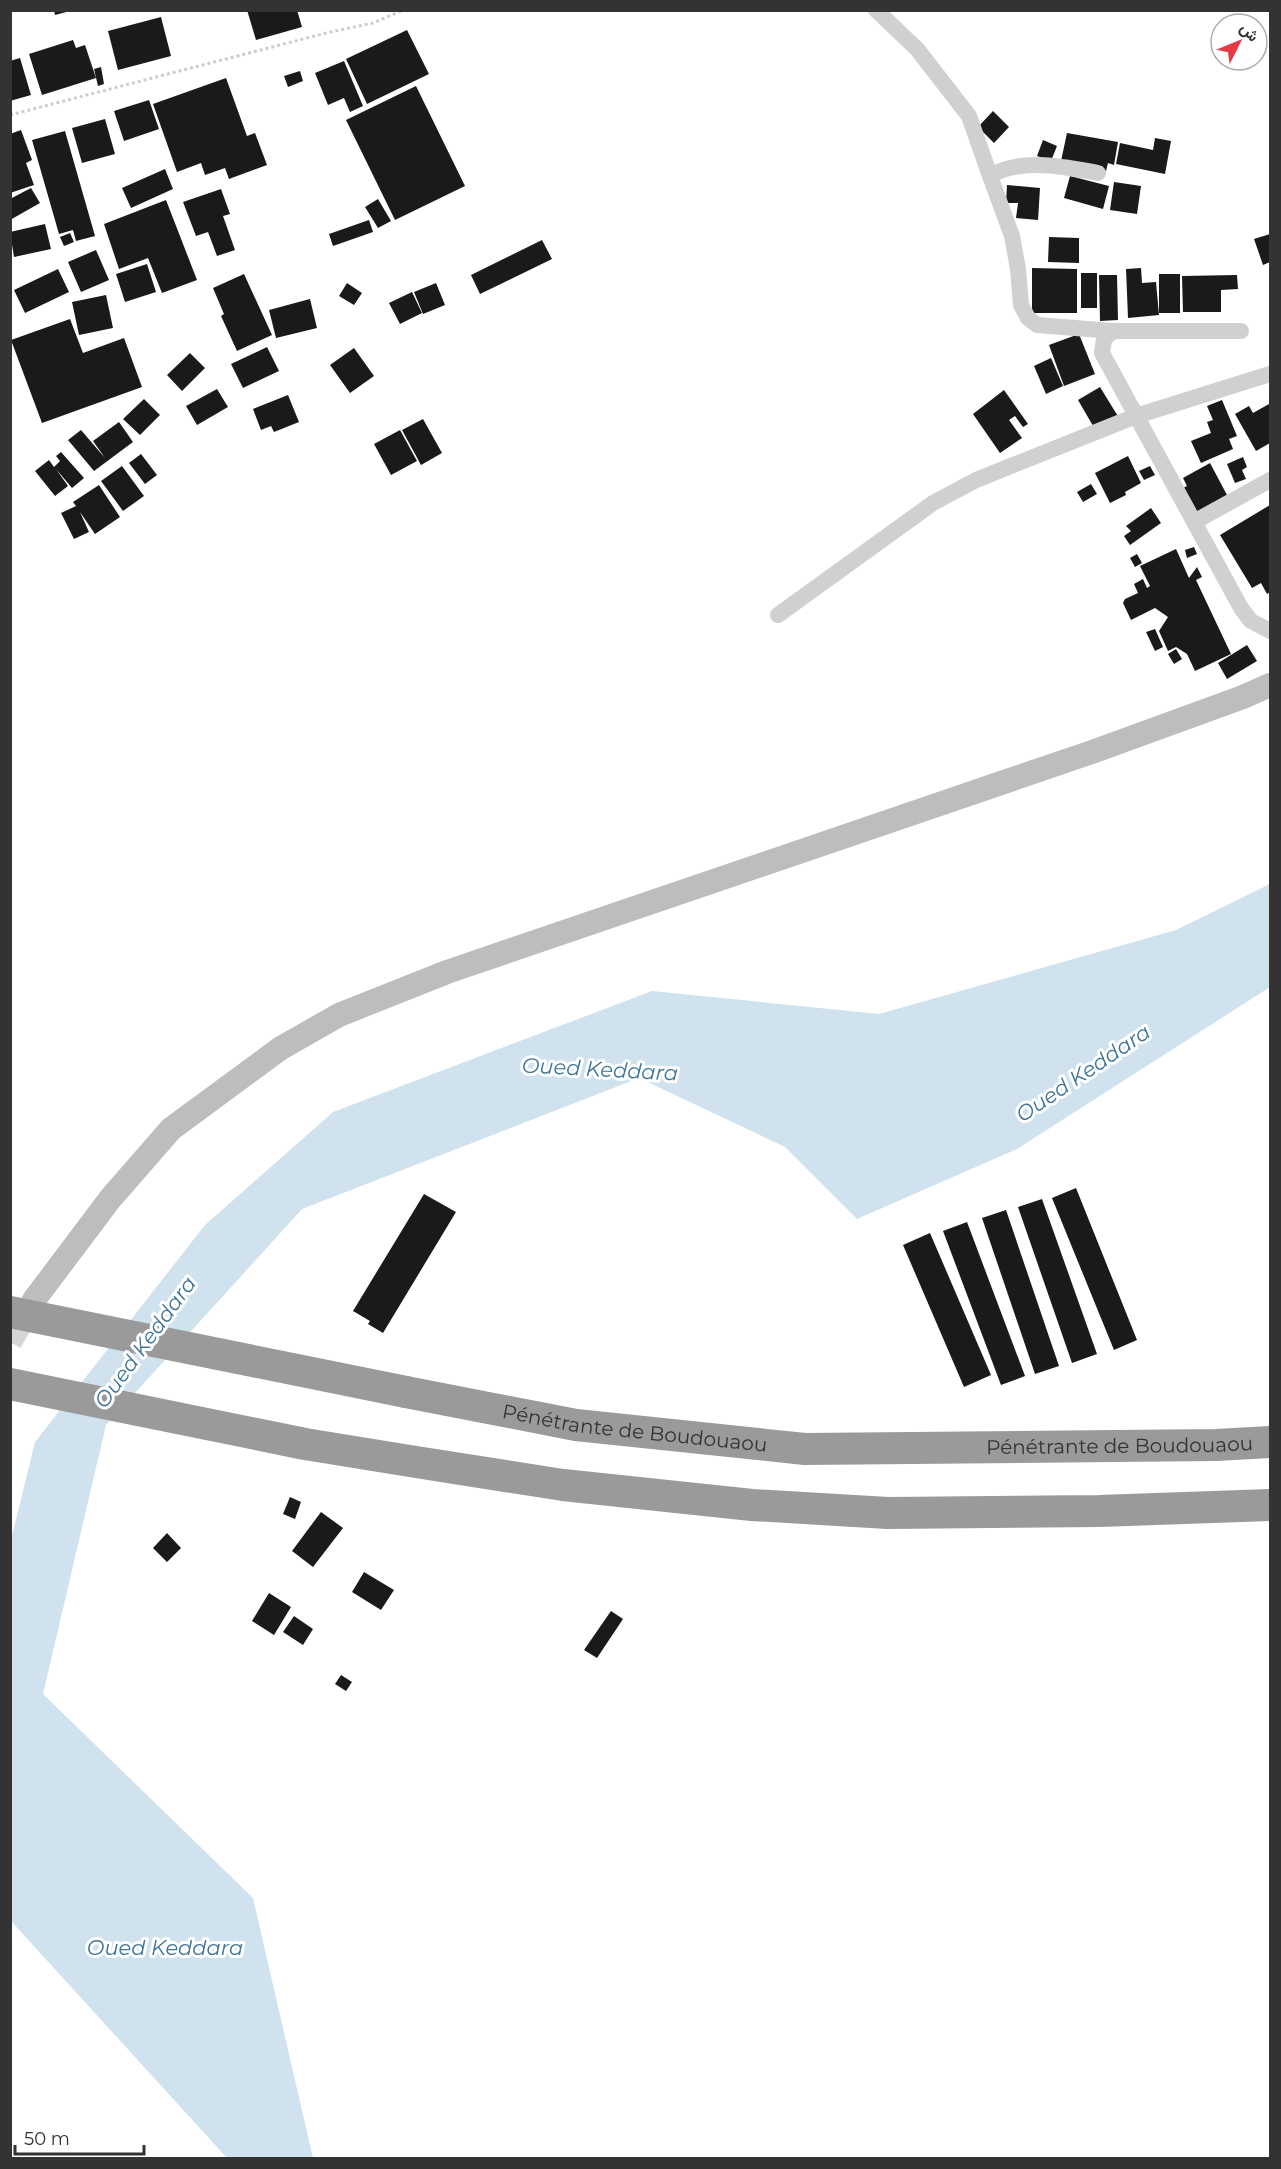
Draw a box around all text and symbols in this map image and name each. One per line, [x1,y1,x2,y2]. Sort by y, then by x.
north arrow [1209,12,1269,72]
text: ش [1236,19,1263,46]
water label: Oued Keddara [1011,1019,1155,1127]
water label: Oued Keddara [521,1052,679,1086]
water label: Oued Keddara [89,1271,201,1413]
street label: Pénétrante de Boudouaou [500,1399,769,1457]
street label: Pénétrante de Boudouaou [986,1431,1254,1459]
water label: Oued Keddara [87,1935,243,1960]
scale bar [15,2118,144,2156]
text: 50 m [24,2128,70,2150]

